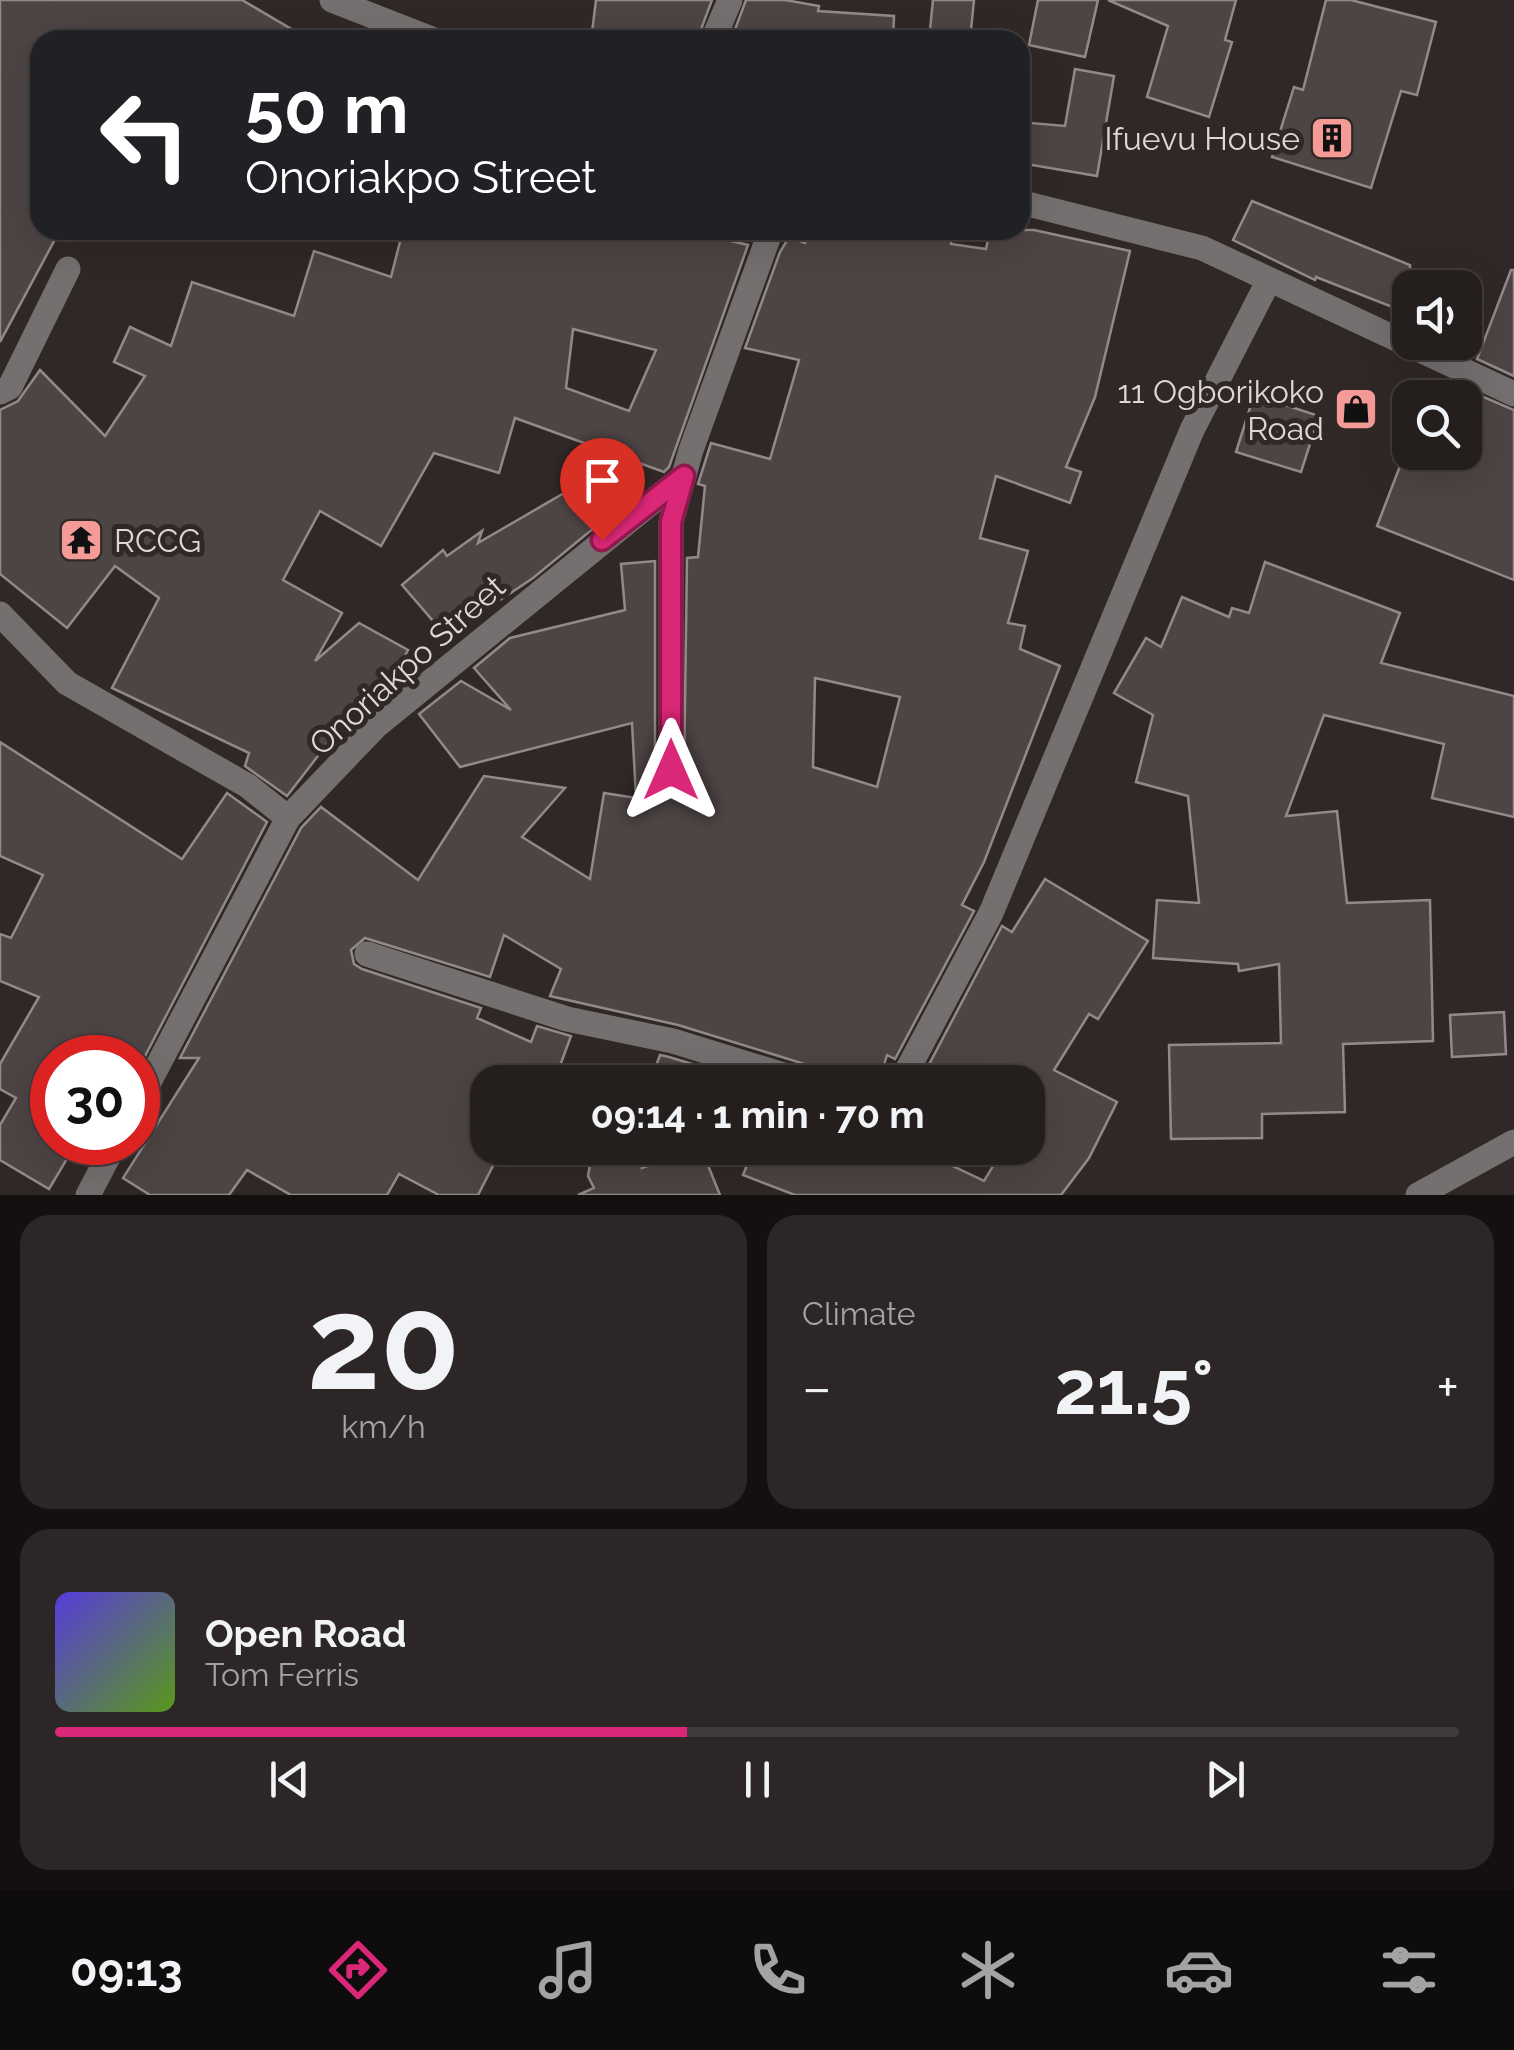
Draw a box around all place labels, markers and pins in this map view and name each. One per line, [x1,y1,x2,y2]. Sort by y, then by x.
building icon: Ifuevu House [1309,115,1355,161]
place label: Ifuevu House [1105,120,1300,157]
place label: 11 Ogborikoko Road [1117,373,1324,447]
shop icon: 11 Ogborikoko Road [1333,386,1379,432]
pin [560,438,645,541]
temple icon: RCCG [58,517,104,563]
place label: RCCG [114,522,201,559]

